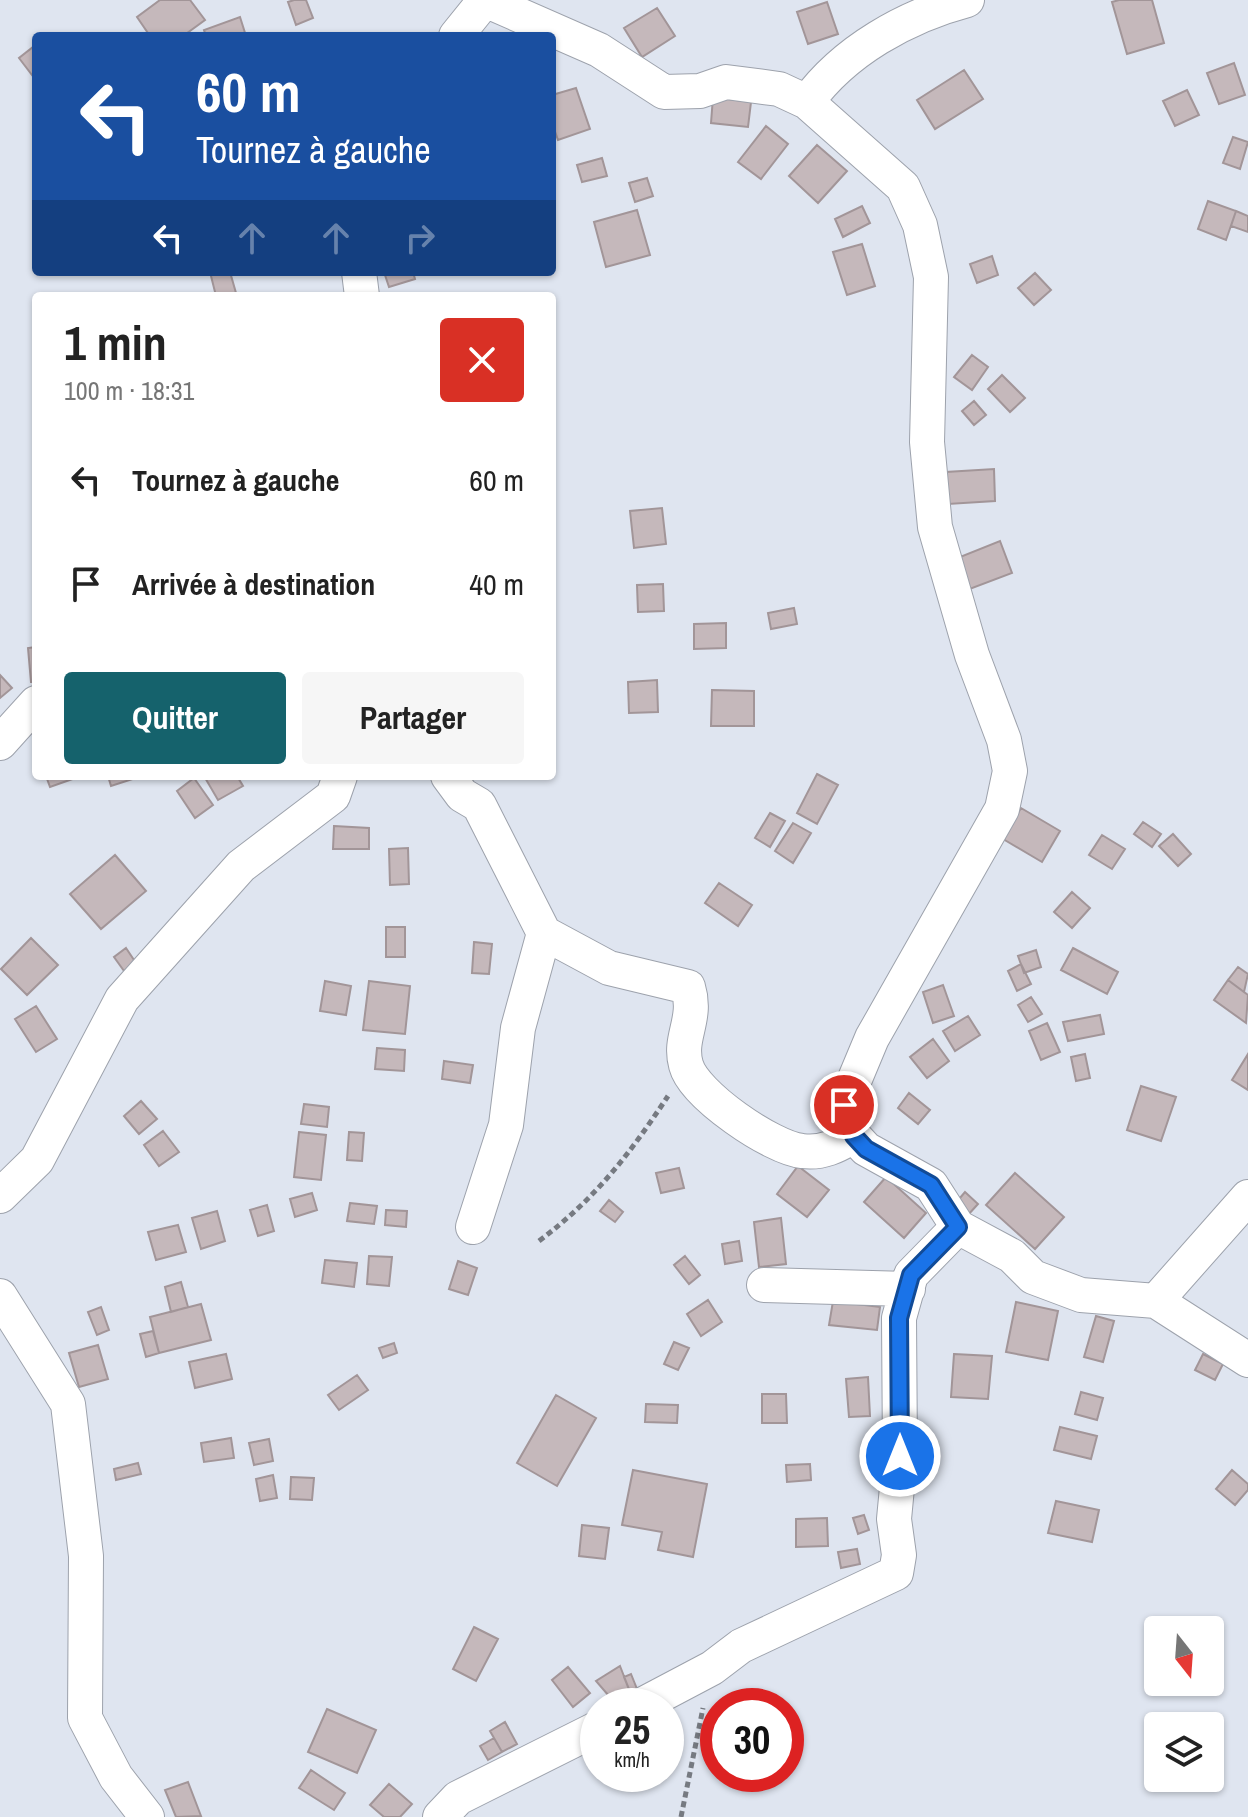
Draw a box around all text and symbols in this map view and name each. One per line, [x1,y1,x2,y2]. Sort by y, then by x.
text: 60 m [196,54,301,129]
icon: left [64,64,168,168]
text: Tournez à gauche [196,126,431,174]
icon: left [146,216,190,260]
icon: ahead [230,216,274,260]
icon: ahead [314,216,358,260]
icon: right [398,216,442,260]
text: 1 min [64,310,167,375]
button: close [440,318,524,402]
text: 100 m · 18:31 [64,373,194,408]
icon: left [64,458,108,502]
text: Tournez à gauche [132,460,339,500]
text: 60 m [469,460,524,500]
icon: arrive [64,562,108,606]
text: Arrivée à destination [132,564,375,604]
text: 40 m [469,564,524,604]
button: Quitter [64,672,286,764]
button: Partager [302,672,524,764]
pin [810,1071,878,1139]
icon: arrive [822,1083,866,1127]
position arrow [858,1414,942,1498]
north arrow [1144,1616,1224,1696]
map controls [1144,1616,1224,1792]
speed limit sign: 30 [700,1688,804,1792]
text: 25 [614,1703,650,1756]
button: layers [1144,1712,1224,1792]
text: km/h [614,1746,650,1773]

